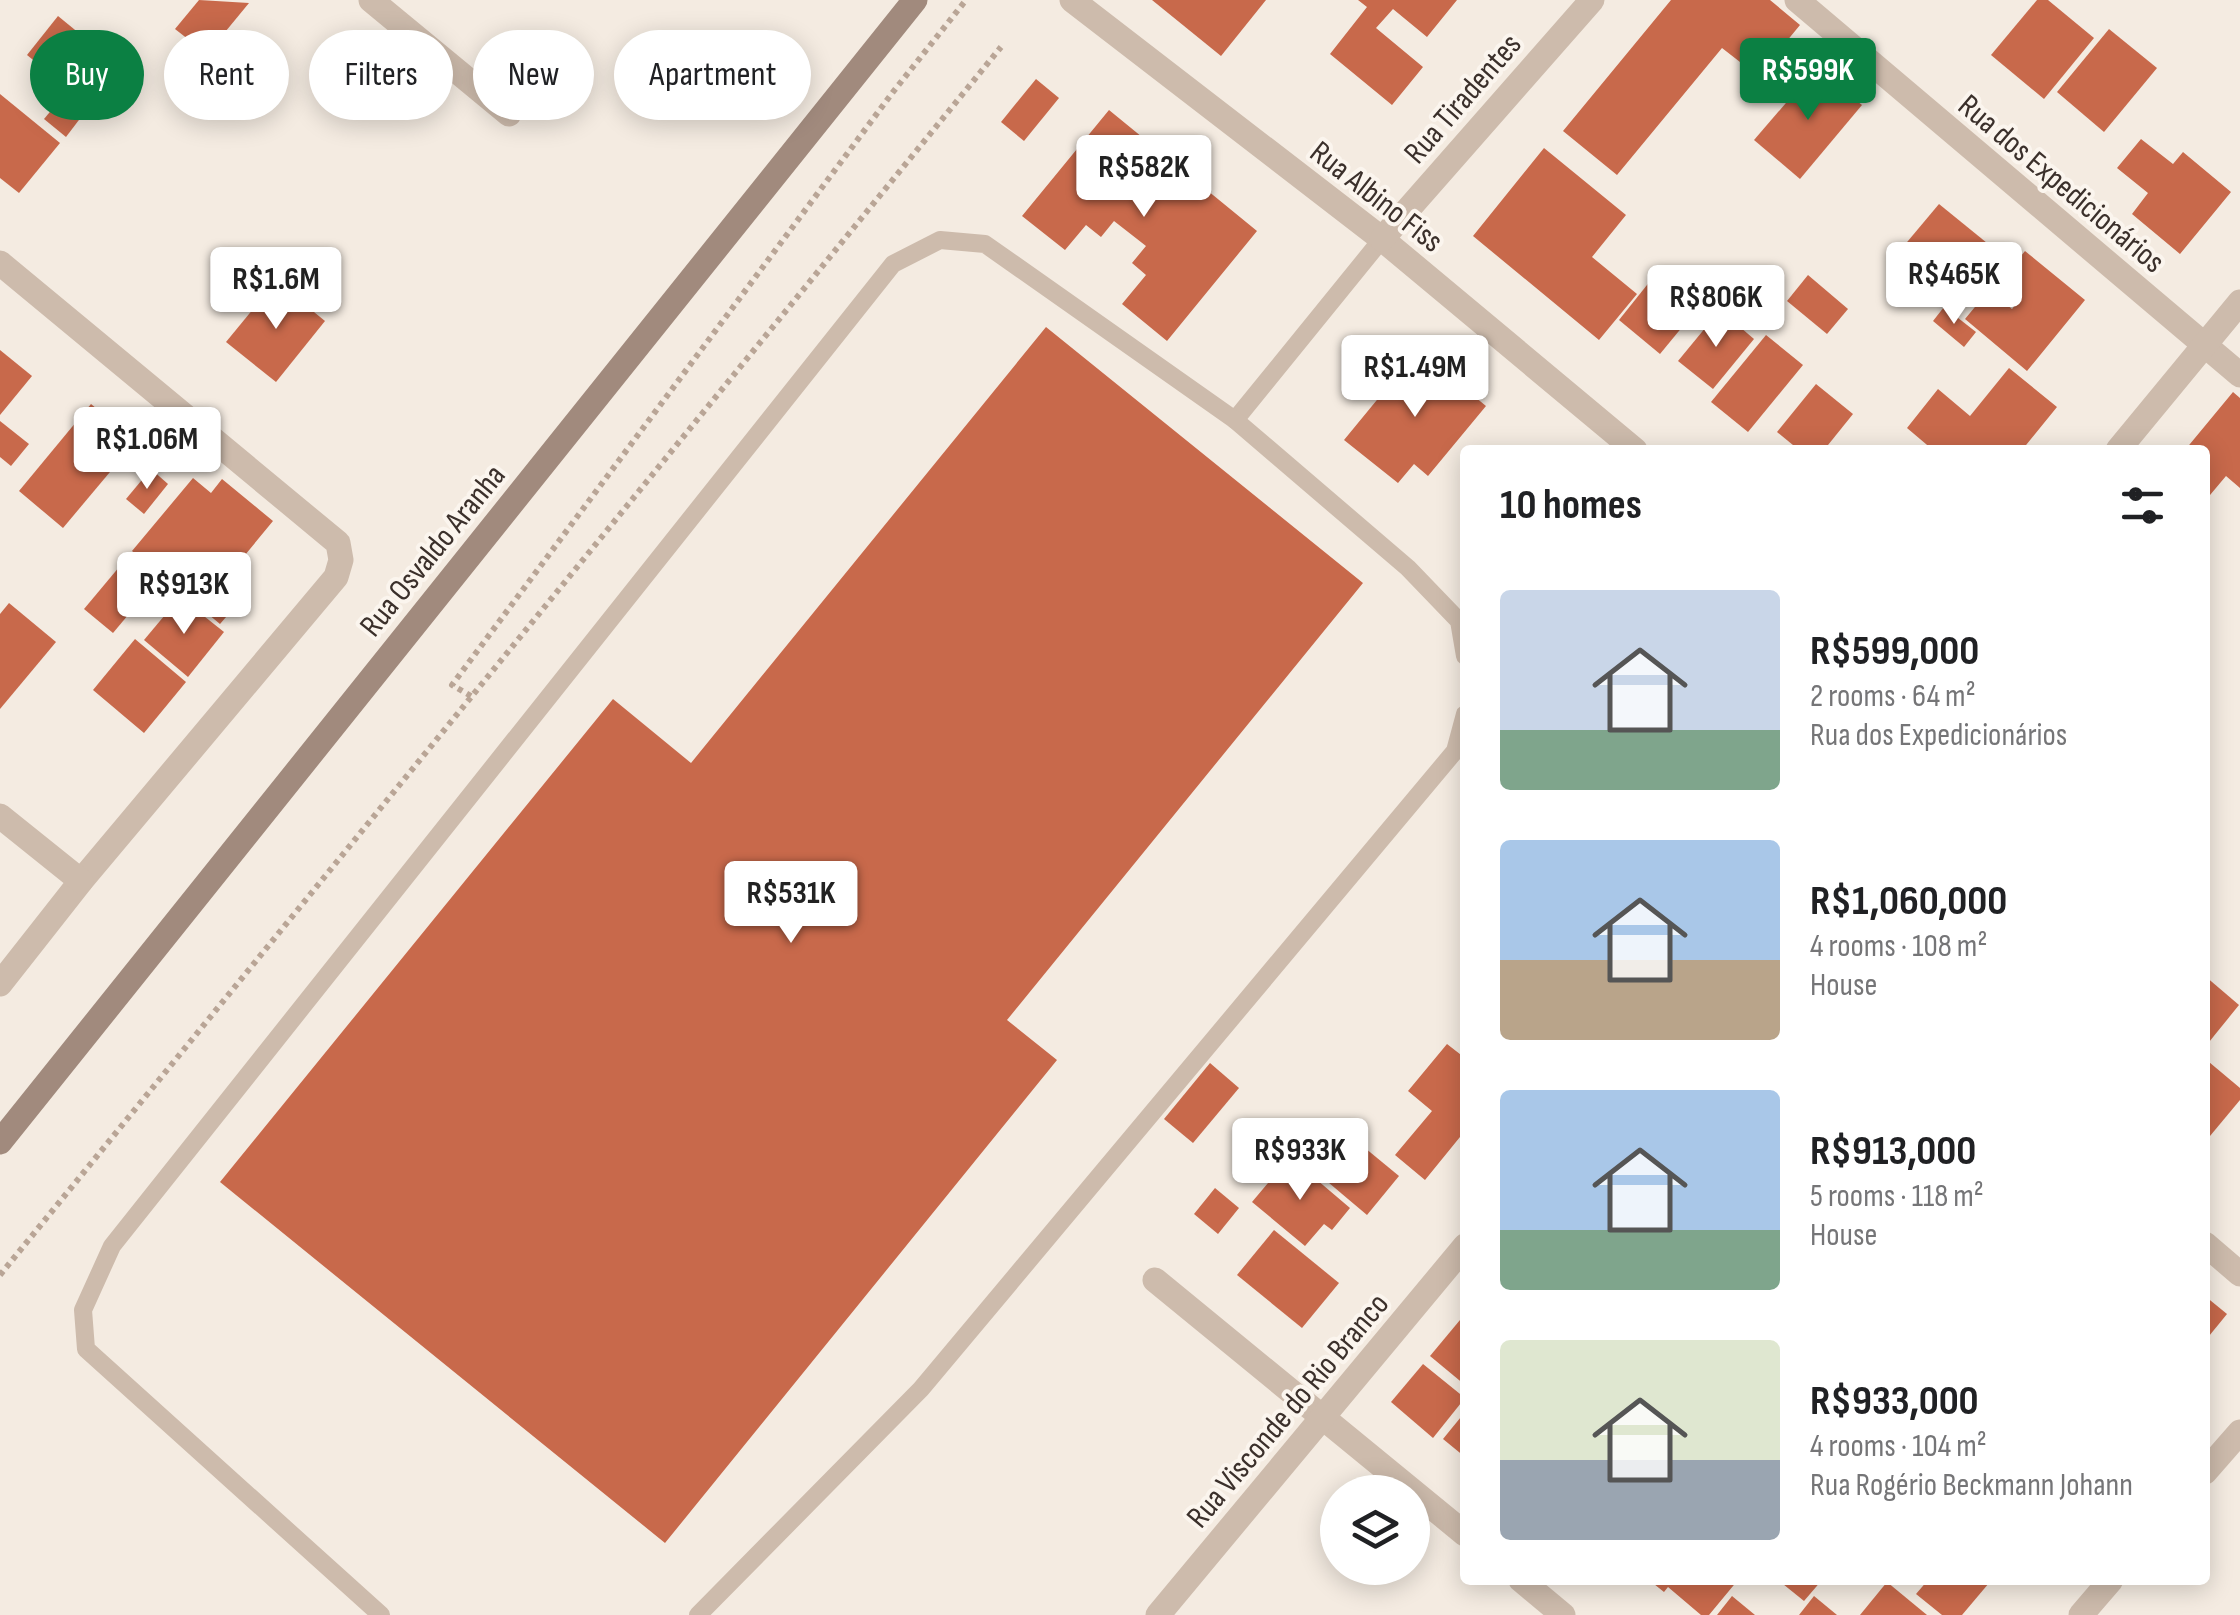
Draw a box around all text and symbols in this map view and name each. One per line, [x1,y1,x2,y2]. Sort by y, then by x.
street label: Rua Tiradentes [1396,26,1530,172]
chip: Buy [30,30,144,120]
chip: Rent [164,30,289,120]
chip: Filters [309,30,453,120]
chip: New [473,30,594,120]
chip: Apartment [614,30,811,120]
pin: R$599K [1727,38,1889,123]
text: R$599K [1762,51,1854,90]
street label: Rua dos Expedicionários [1950,87,2172,282]
street label: Rua Albino Fiss [1302,133,1450,261]
pin: R$582K [1063,135,1225,220]
text: R$582K [1098,148,1190,187]
pin: R$465K [1873,242,2035,327]
pin: R$1.6M [195,247,357,332]
text: R$465K [1908,255,2000,294]
text: R$1.6M [232,260,320,299]
pin: R$806K [1635,265,1797,350]
text: R$806K [1669,278,1763,317]
pin: R$1.49M [1323,335,1507,420]
text: R$1.49M [1363,348,1467,387]
pin: R$1.06M [55,407,239,492]
text: R$1.06M [96,420,198,459]
street label: Rua Osvaldo Aranha [352,457,514,645]
icon: filters [2115,478,2170,533]
text: 10 homes [1500,480,1642,531]
pin: R$913K [103,552,265,637]
text: R$913K [139,565,229,604]
text: R$599,000 [1810,626,1979,677]
icon: home [1580,630,1700,750]
text: 2 rooms · 64 m² [1810,677,1976,716]
text: Rua dos Expedicionários [1810,716,2067,755]
pin: R$531K [710,861,872,946]
text: R$531K [746,874,836,913]
text: R$1,060,000 [1810,876,2007,927]
icon: home [1580,880,1700,1000]
text: 4 rooms · 108 m² [1810,927,1987,966]
text: House [1810,966,1877,1005]
pin: R$933K [1219,1118,1381,1203]
text: R$913,000 [1810,1126,1976,1177]
icon: home [1580,1130,1700,1250]
text: R$933K [1254,1131,1346,1170]
text: 5 rooms · 118 m² [1810,1177,1984,1216]
text: House [1810,1216,1877,1255]
street label: Rua Visconde do Rio Branco [1179,1286,1398,1536]
text: R$933,000 [1810,1376,1979,1427]
icon: home [1580,1380,1700,1500]
text: 4 rooms · 104 m² [1810,1427,1987,1466]
text: Rua Rogério Beckmann Johann [1810,1466,2133,1505]
map controls [1320,1475,1430,1585]
button: layers [1320,1475,1430,1585]

